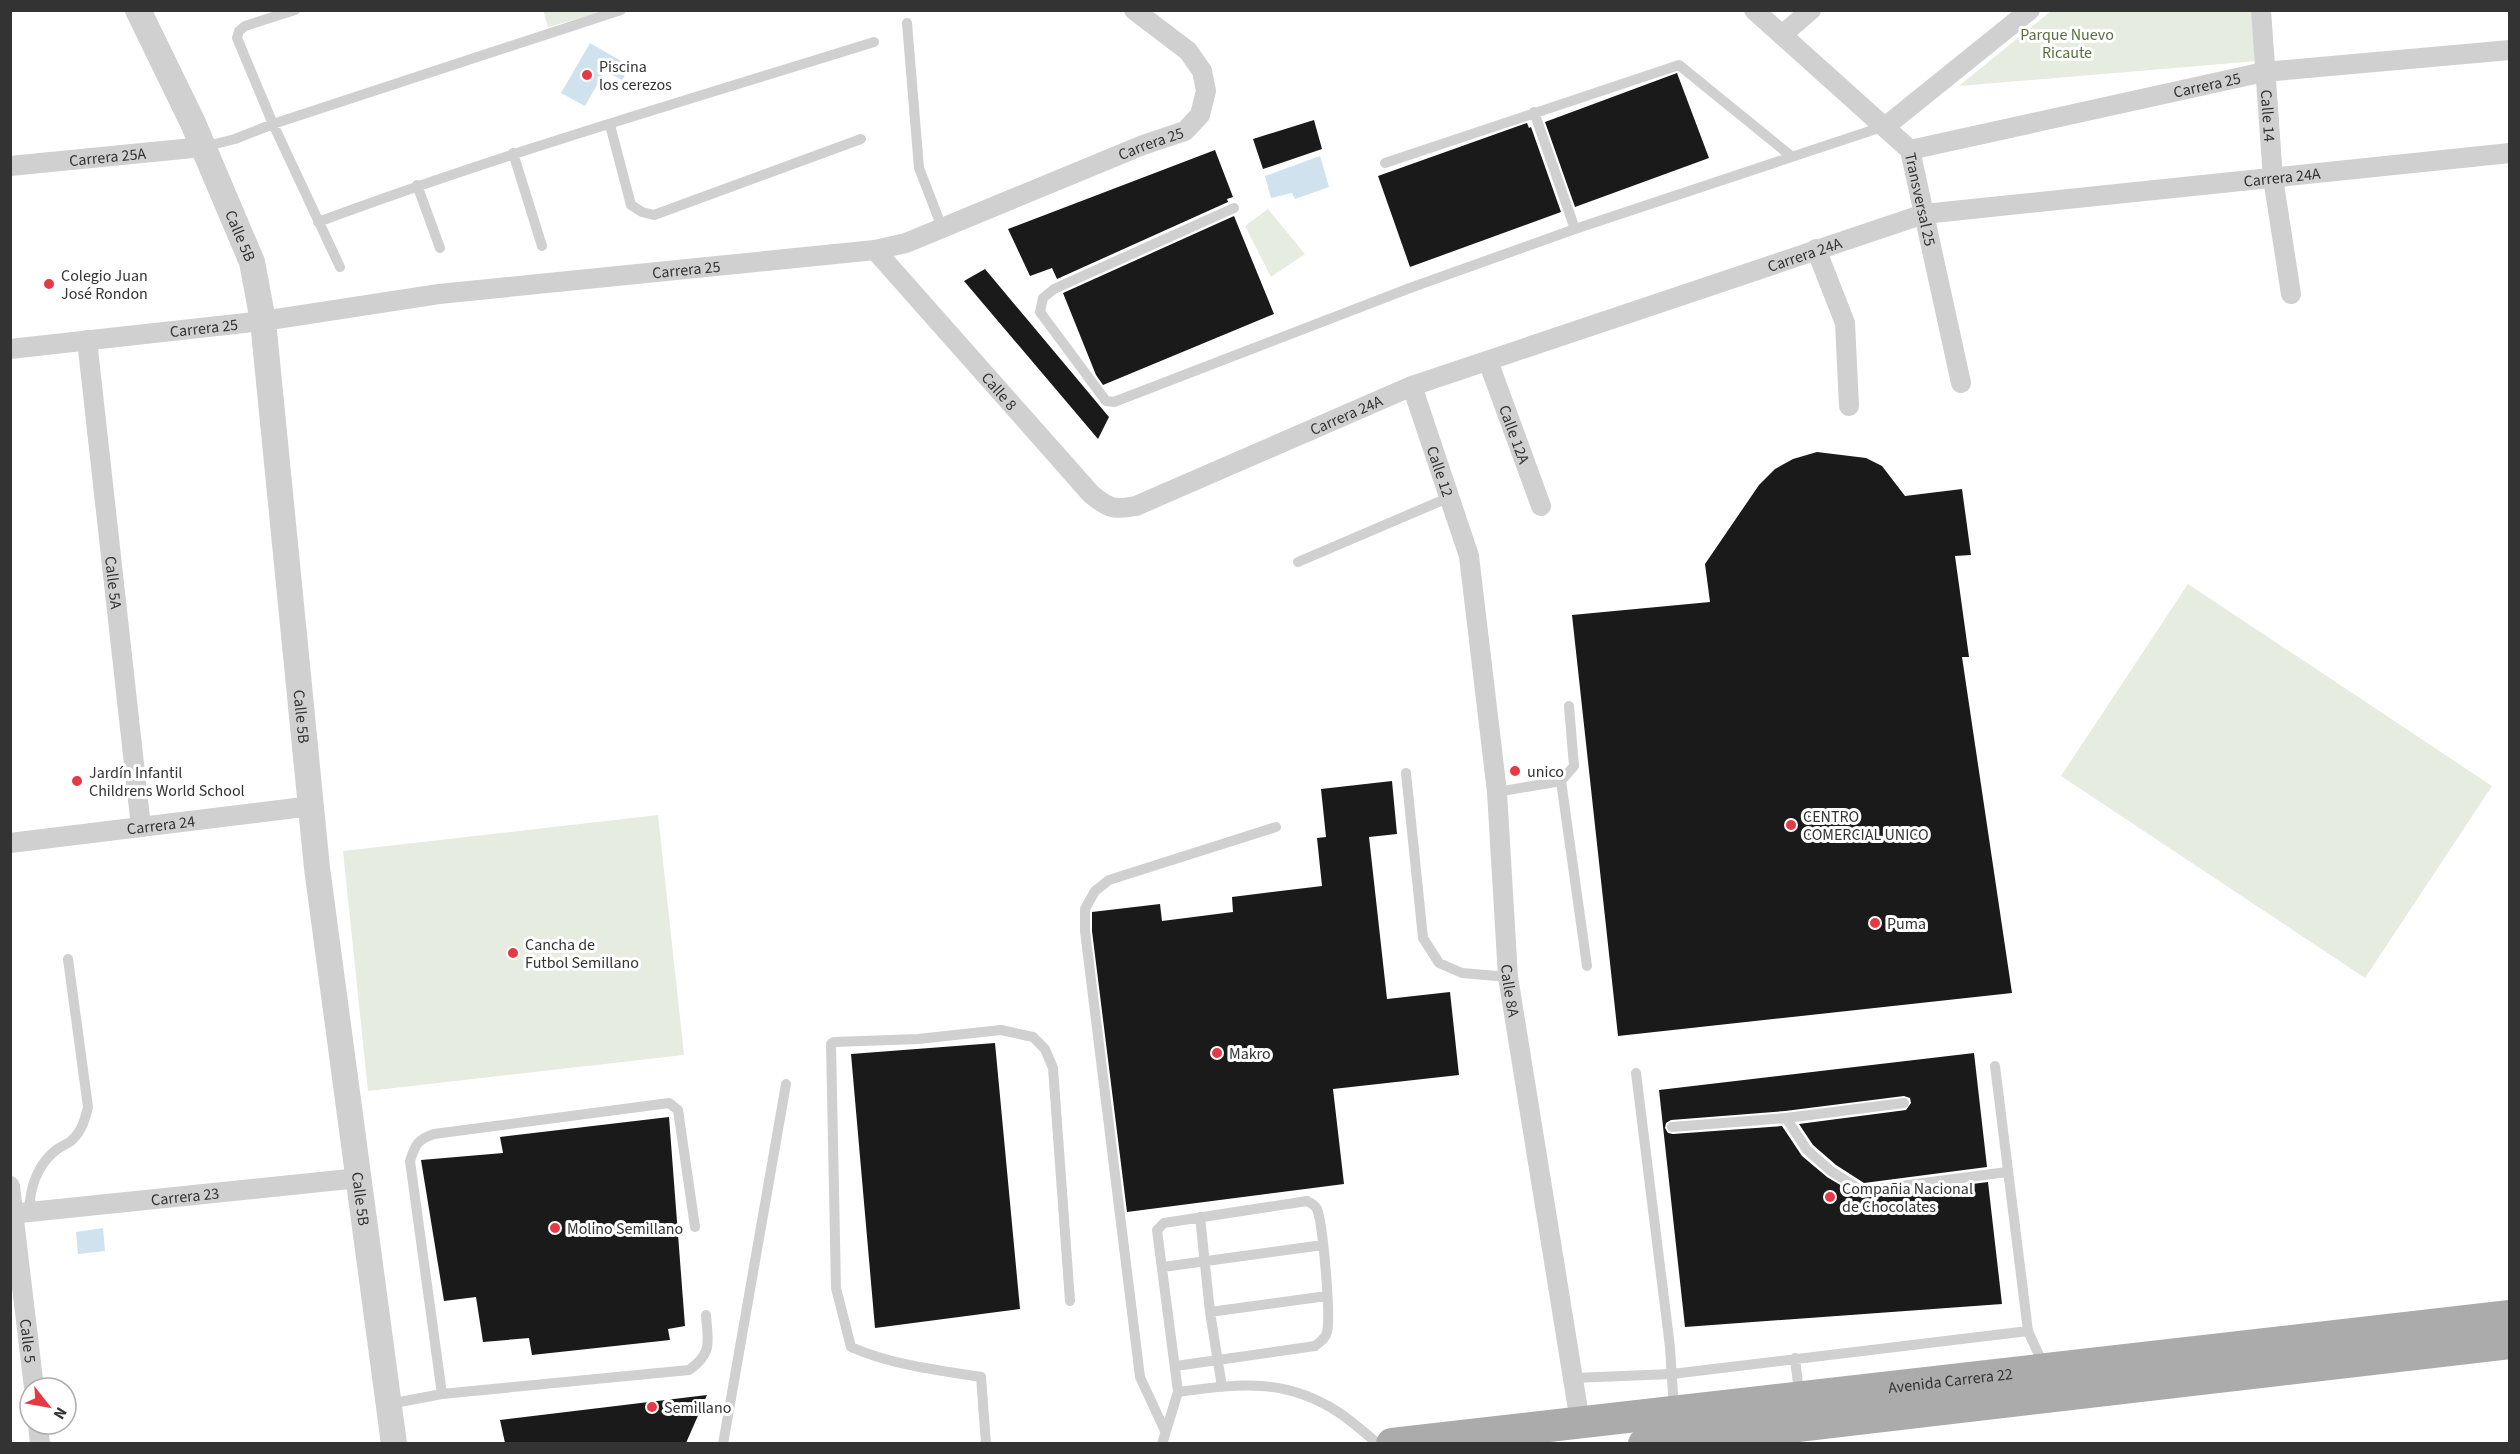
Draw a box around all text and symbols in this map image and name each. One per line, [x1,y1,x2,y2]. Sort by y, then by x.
park label: Parque Nuevo Ricaute [2020,24,2114,64]
place label: Piscina los cerezos [599,56,672,96]
street label: Carrera 25 [2171,67,2243,104]
marker: Piscina los cerezos [580,68,594,82]
street label: Calle 14 [2255,89,2280,143]
street label: Carrera 25 [1115,122,1187,166]
street label: Carrera 25A [68,143,147,172]
street label: Transversal 25 [1899,150,1941,248]
street label: Carrera 24A [2243,163,2322,193]
street label: Calle 5B [219,207,261,265]
street label: Carrera 24A [1765,232,1845,278]
street label: Carrera 25 [651,256,721,284]
place label: Colegio Juan José Rondon [61,265,148,305]
marker: Colegio Juan José Rondon [42,277,56,291]
street label: Carrera 25 [169,314,239,343]
street label: Calle 8 [976,367,1022,415]
street label: Carrera 24A [1307,390,1386,441]
street label: Calle 12A [1493,402,1535,467]
street label: Calle 12 [1421,443,1458,500]
street label: Calle 5A [99,555,127,611]
street label: Calle 5B [287,689,315,744]
place label: unico [1527,761,1564,783]
place label: Jardín Infantil Childrens World School [89,762,245,802]
marker: unico [1508,764,1522,778]
marker: Jardín Infantil Childrens World School [70,774,84,788]
place label: CENTRO COMERCIAL UNICO [1803,806,1929,846]
street label: Carrera 24 [126,810,196,841]
marker: CENTRO COMERCIAL UNICO [1784,818,1798,832]
place label: Puma [1887,913,1926,935]
marker: Puma [1868,916,1882,930]
place label: Cancha de Futbol Semillano [525,934,639,974]
marker: Cancha de Futbol Semillano [506,946,520,960]
street label: Calle 8A [1495,964,1524,1019]
place label: Makro [1229,1043,1271,1065]
marker: Makro [1210,1046,1224,1060]
street label: Calle 5B [346,1171,375,1227]
place label: Compañia Nacional de Chocolates [1842,1178,1973,1218]
street label: Carrera 23 [150,1182,220,1211]
marker: Compañia Nacional de Chocolates [1823,1190,1837,1204]
place label: Molino Semillano [567,1218,683,1240]
marker: Molino Semillano [548,1221,562,1235]
street label: Calle 5 [14,1318,41,1364]
street label: Avenida Carrera 22 [1887,1363,2014,1399]
north arrow [18,1376,78,1436]
place label: Semillano [664,1397,731,1419]
marker: Semillano [645,1400,659,1414]
text: N [48,1403,72,1423]

